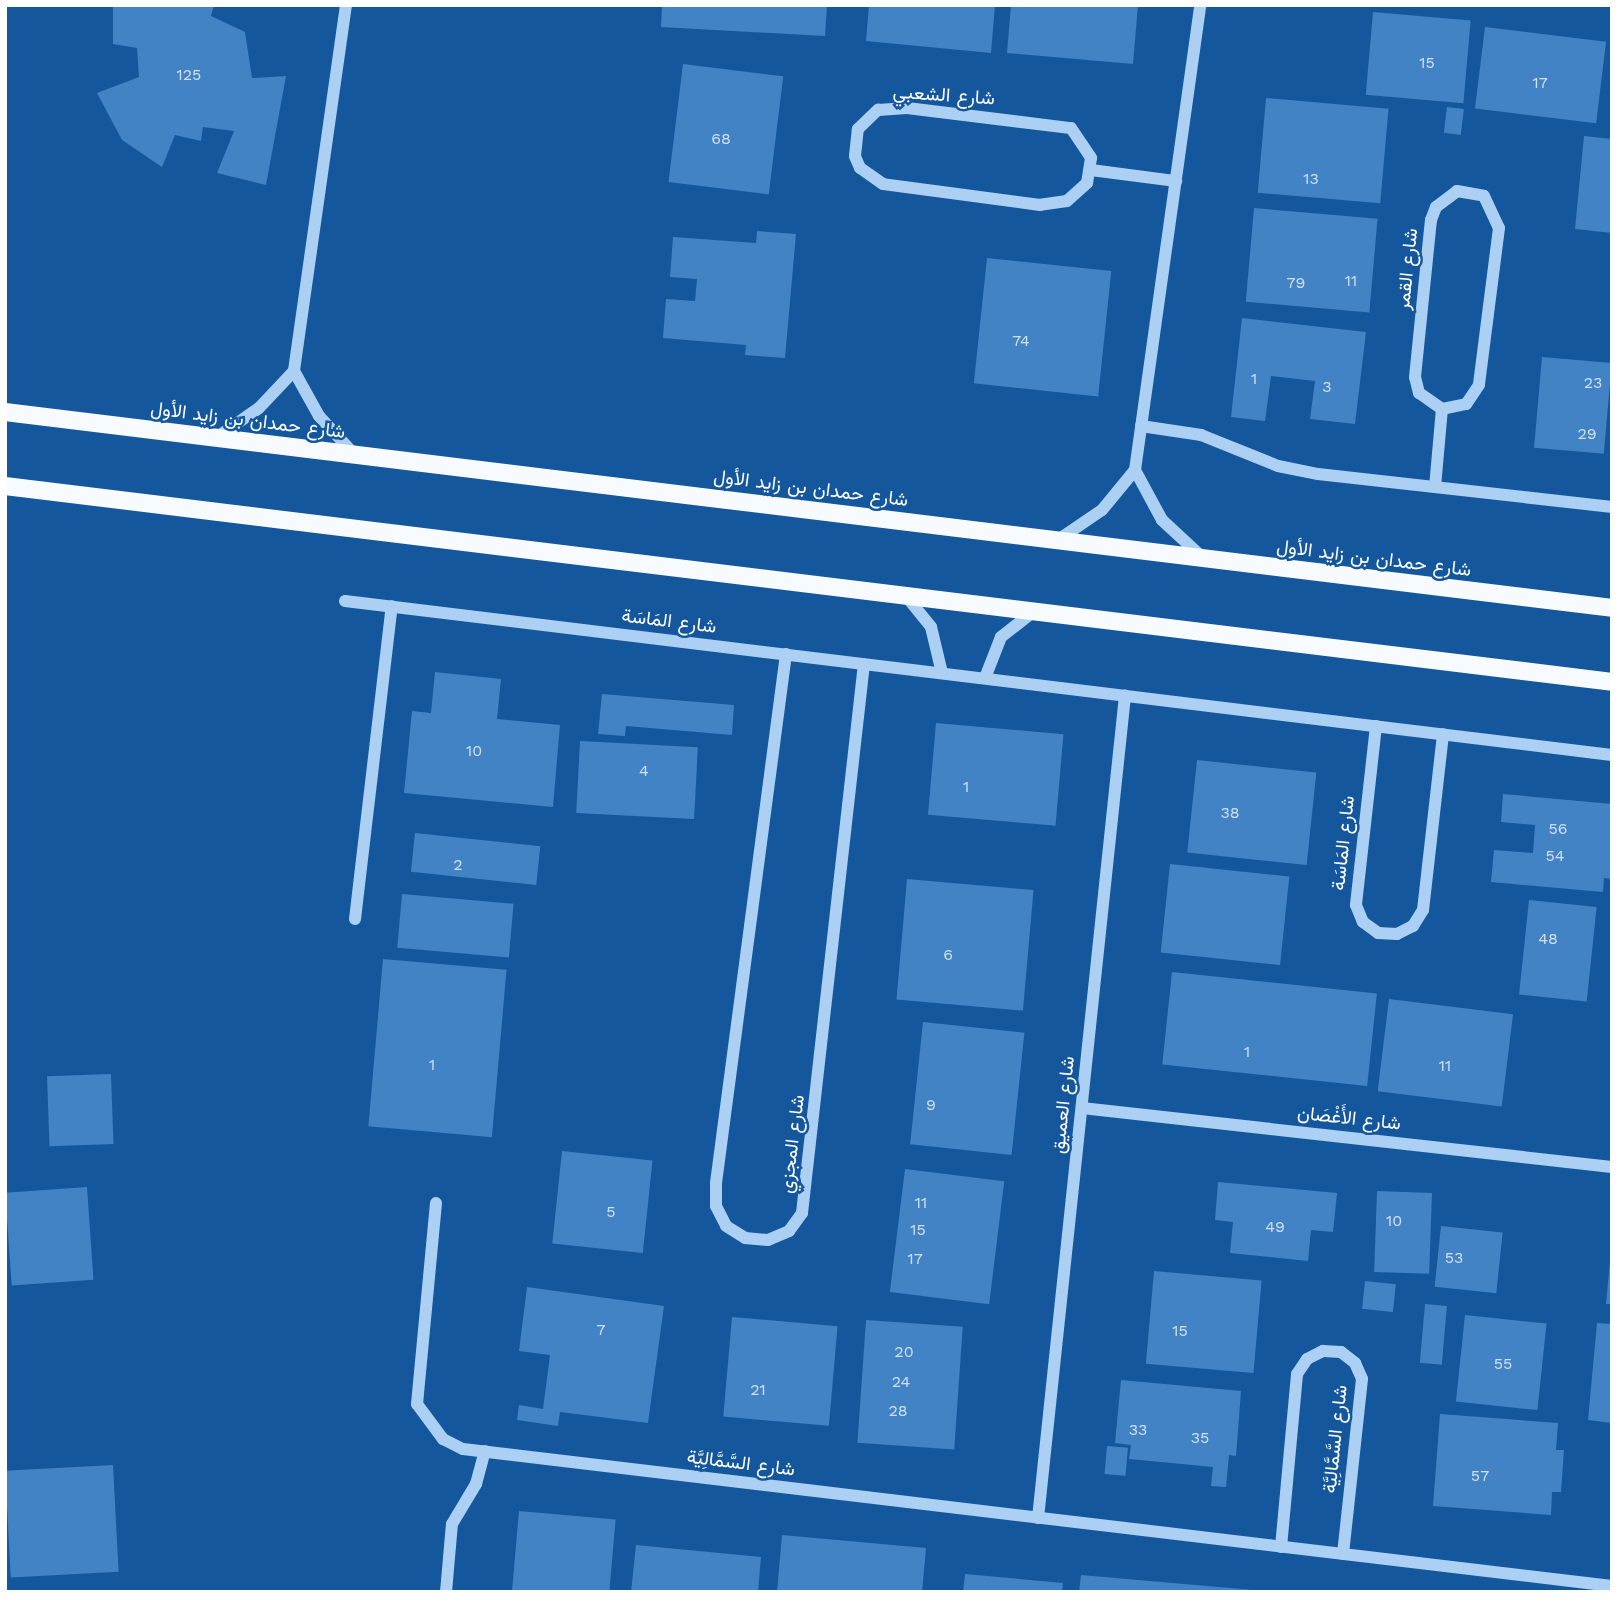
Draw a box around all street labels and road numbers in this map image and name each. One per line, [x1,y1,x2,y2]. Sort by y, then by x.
street label: شارع الشعبي [892,80,996,110]
street label: شارع القمر [1391,227,1423,311]
street label: شارع حمدان بن زايد الأول [149,397,347,443]
street label: شارع حمدان بن زايد الأول [712,465,910,511]
street label: شارع حمدان بن زايد الأول [1275,535,1473,581]
street label: شارع المَاسَة [620,604,718,638]
street label: شارع المَاسَة [1327,794,1359,892]
street label: شارع العميق [1047,1055,1079,1155]
street label: شارع المجزي [775,1093,809,1195]
street label: شارع الأَغْصَان [1296,1101,1402,1135]
street label: شارع السَّمَّالِيَّة [1318,1384,1352,1494]
street label: شارع السَّمَّالِيَّة [686,1445,796,1481]

